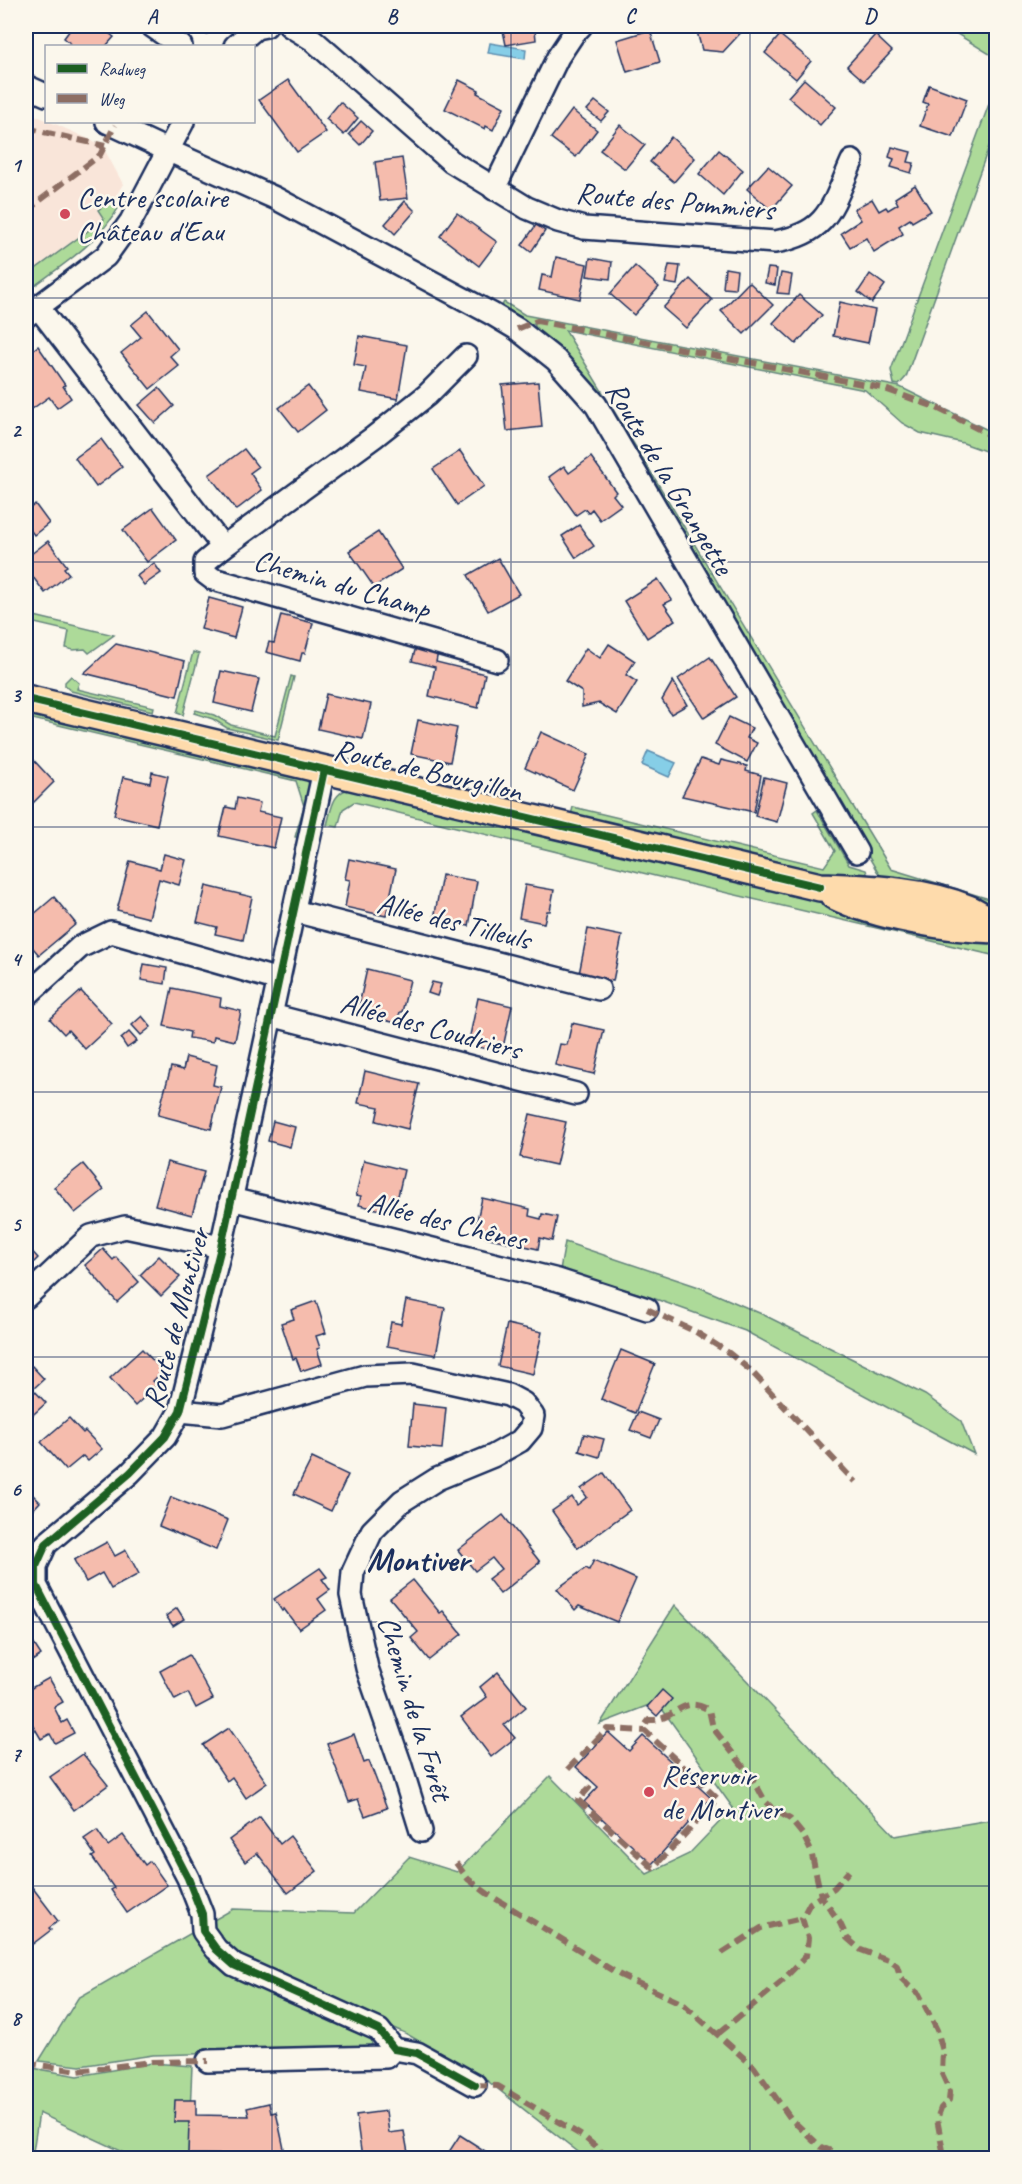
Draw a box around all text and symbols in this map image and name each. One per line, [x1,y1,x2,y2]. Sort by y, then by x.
text: A [147,4,159,29]
text: B [387,4,399,29]
text: C [625,4,637,29]
text: D [864,4,878,29]
legend [45,45,255,123]
text: Radweg [99,58,147,80]
text: Weg [99,88,126,110]
text: 1 [12,153,23,178]
street label: Route des Pommiers [574,173,778,229]
place label: Centre scolaire Château d'Eau [77,178,230,250]
marker: Centre scolaire Château d'Eau [58,207,72,221]
street label: Route de la Grangette [597,374,744,583]
text: 2 [12,418,23,443]
street label: Chemin du Champ [249,541,436,628]
text: 3 [12,683,23,708]
street label: Route de Bourgillon [330,730,527,810]
street label: Allée des Tilleuls [373,884,537,959]
text: 4 [12,947,24,972]
street label: Allée des Coudriers [336,984,528,1069]
street label: Allée des Chênes [364,1183,533,1260]
text: 5 [12,1212,23,1237]
street label: Route de Montiver [134,1222,219,1412]
text: 6 [11,1477,22,1502]
district label: Montiver [367,1539,473,1581]
street label: Chemin de la Forêt [369,1611,462,1808]
text: 7 [12,1742,23,1767]
place label: Réservoir de Montiver [661,1756,784,1828]
marker: Réservoir de Montiver [642,1785,656,1799]
text: 8 [12,2006,24,2031]

